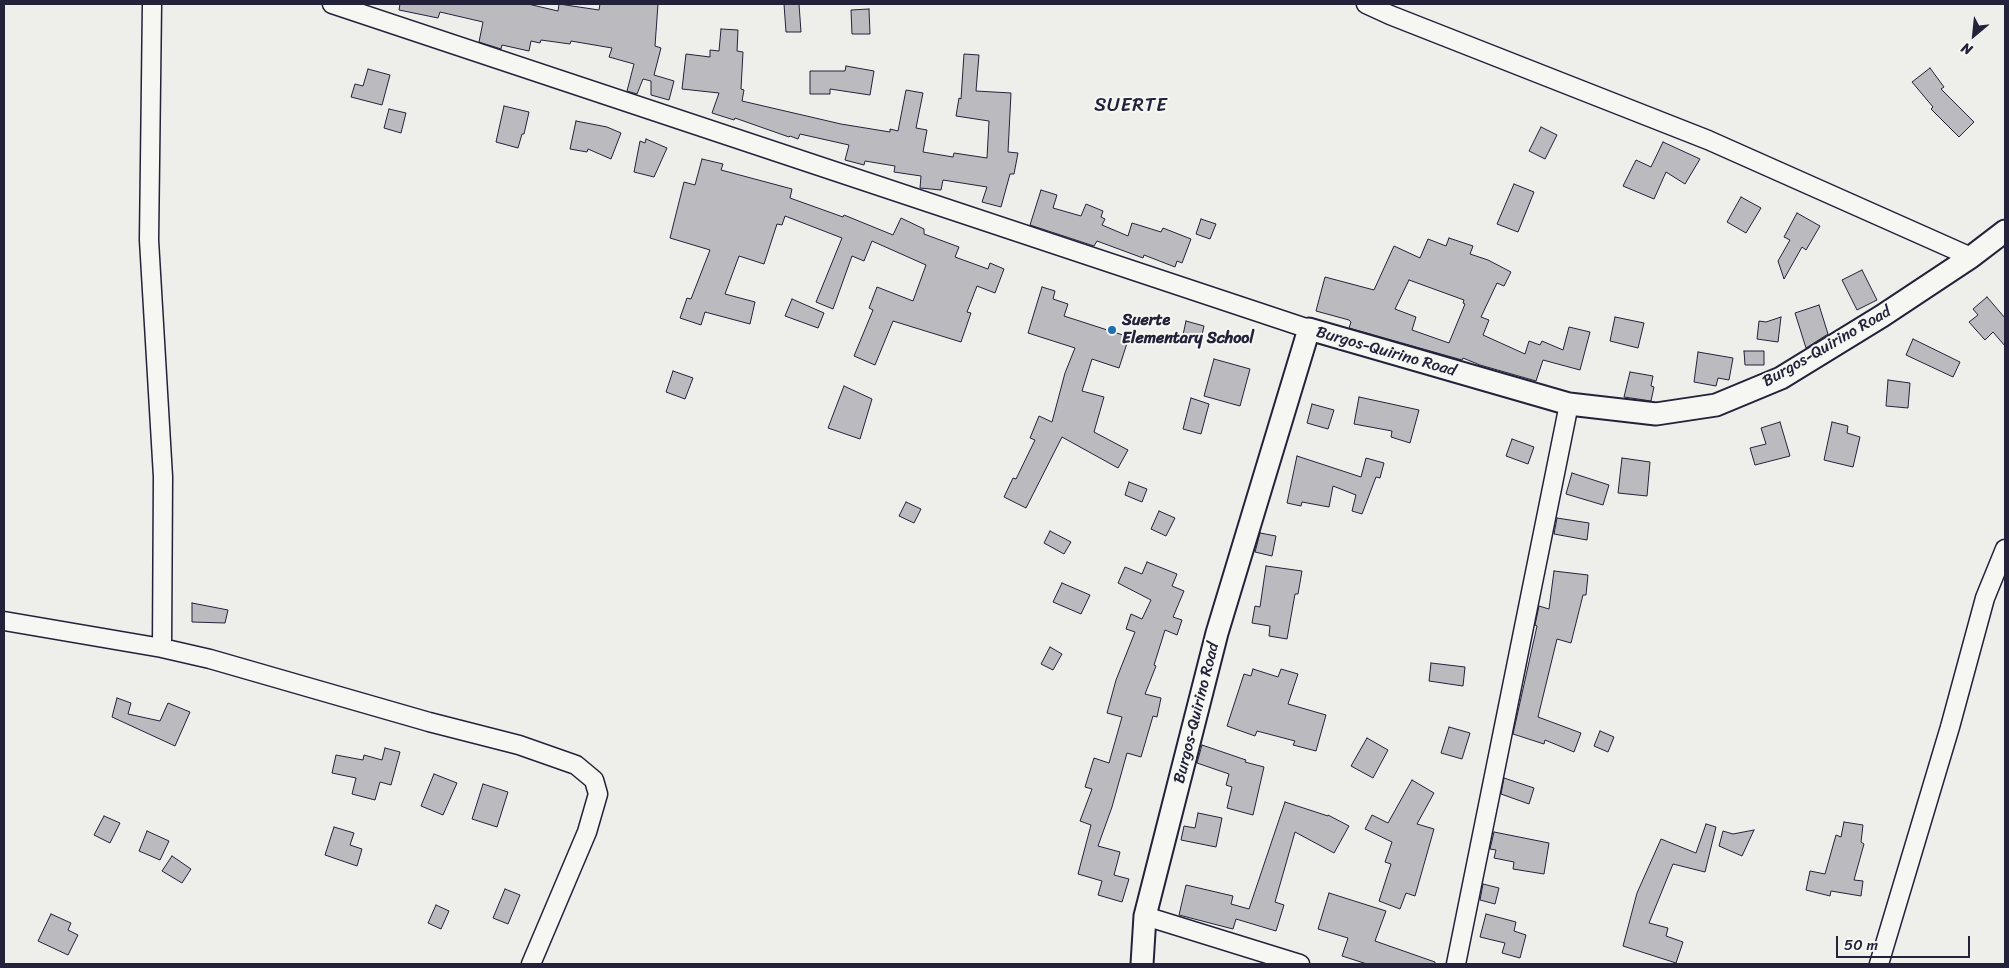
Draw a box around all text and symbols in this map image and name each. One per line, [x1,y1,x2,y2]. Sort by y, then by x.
north arrow [1949,10,1999,60]
text: N [1957,35,1977,62]
district label: SUERTE [1094,95,1168,117]
street label: Burgos-Quirino Road [1760,302,1894,392]
place label: Suerte Elementary School [1122,311,1254,349]
street label: Burgos-Quirino Road [1314,323,1458,381]
marker: Suerte Elementary School [1106,324,1118,336]
street label: Burgos-Quirino Road [1170,640,1224,786]
scale bar [1839,926,1973,958]
text: 50 m [1844,932,1878,958]

